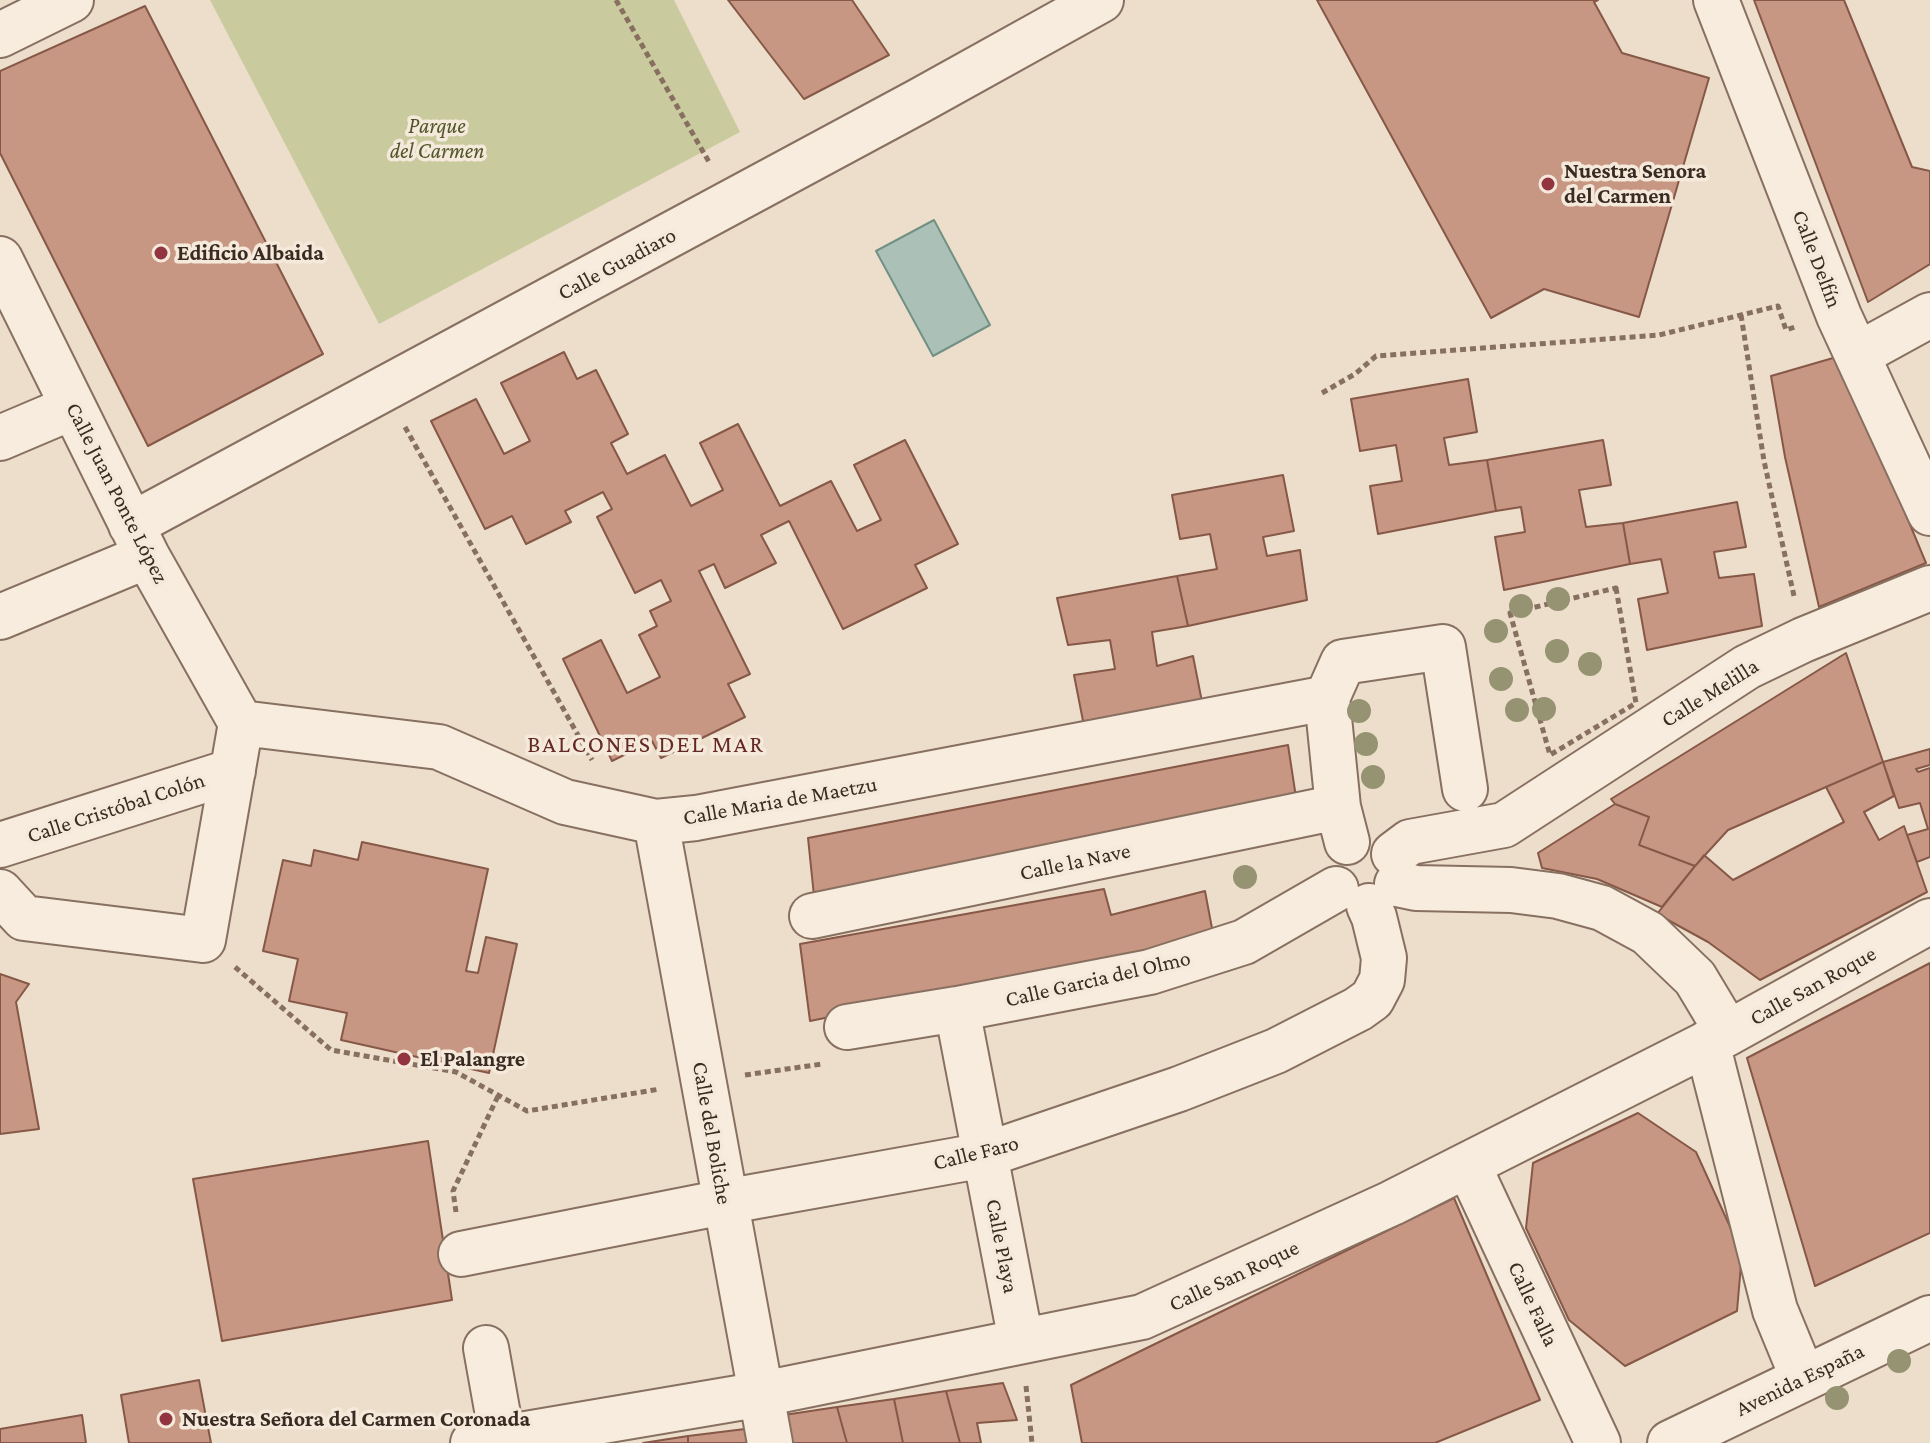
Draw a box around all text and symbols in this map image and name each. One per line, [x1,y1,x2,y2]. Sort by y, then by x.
park label: Parque del Carmen [390,113,484,164]
place label: Nuestra Senora del Carmen [1564,158,1706,210]
marker: Nuestra Senora del Carmen [1539,175,1557,193]
street label: Calle Delfín [1786,206,1848,312]
street label: Calle Guadiaro [553,222,681,306]
place label: Edificio Albaida [177,240,324,266]
marker: Edificio Albaida [152,244,170,262]
street label: Calle Juan Ponte López [60,398,174,588]
street label: Calle Melilla [1657,653,1763,733]
district label: BALCONES DEL MAR [527,731,765,759]
street label: Calle Cristóbal Colón [24,767,208,849]
street label: Calle Maria de Maetzu [681,771,879,831]
street label: Calle la Nave [1017,837,1133,887]
street label: Calle San Roque [1745,940,1881,1032]
street label: Calle Garcia del Olmo [1003,945,1193,1013]
place label: El Palangre [420,1046,525,1072]
marker: El Palangre [395,1050,413,1068]
street label: Calle del Boliche [686,1060,738,1206]
street label: Calle Faro [930,1130,1022,1176]
street label: Calle Playa [980,1197,1024,1295]
street label: Calle San Roque [1165,1234,1303,1318]
street label: Calle Falla [1502,1257,1564,1351]
street label: Avenida España [1732,1338,1868,1422]
place label: Nuestra Señora del Carmen Coronada [182,1406,530,1432]
marker: Nuestra Señora del Carmen Coronada [157,1410,175,1428]

